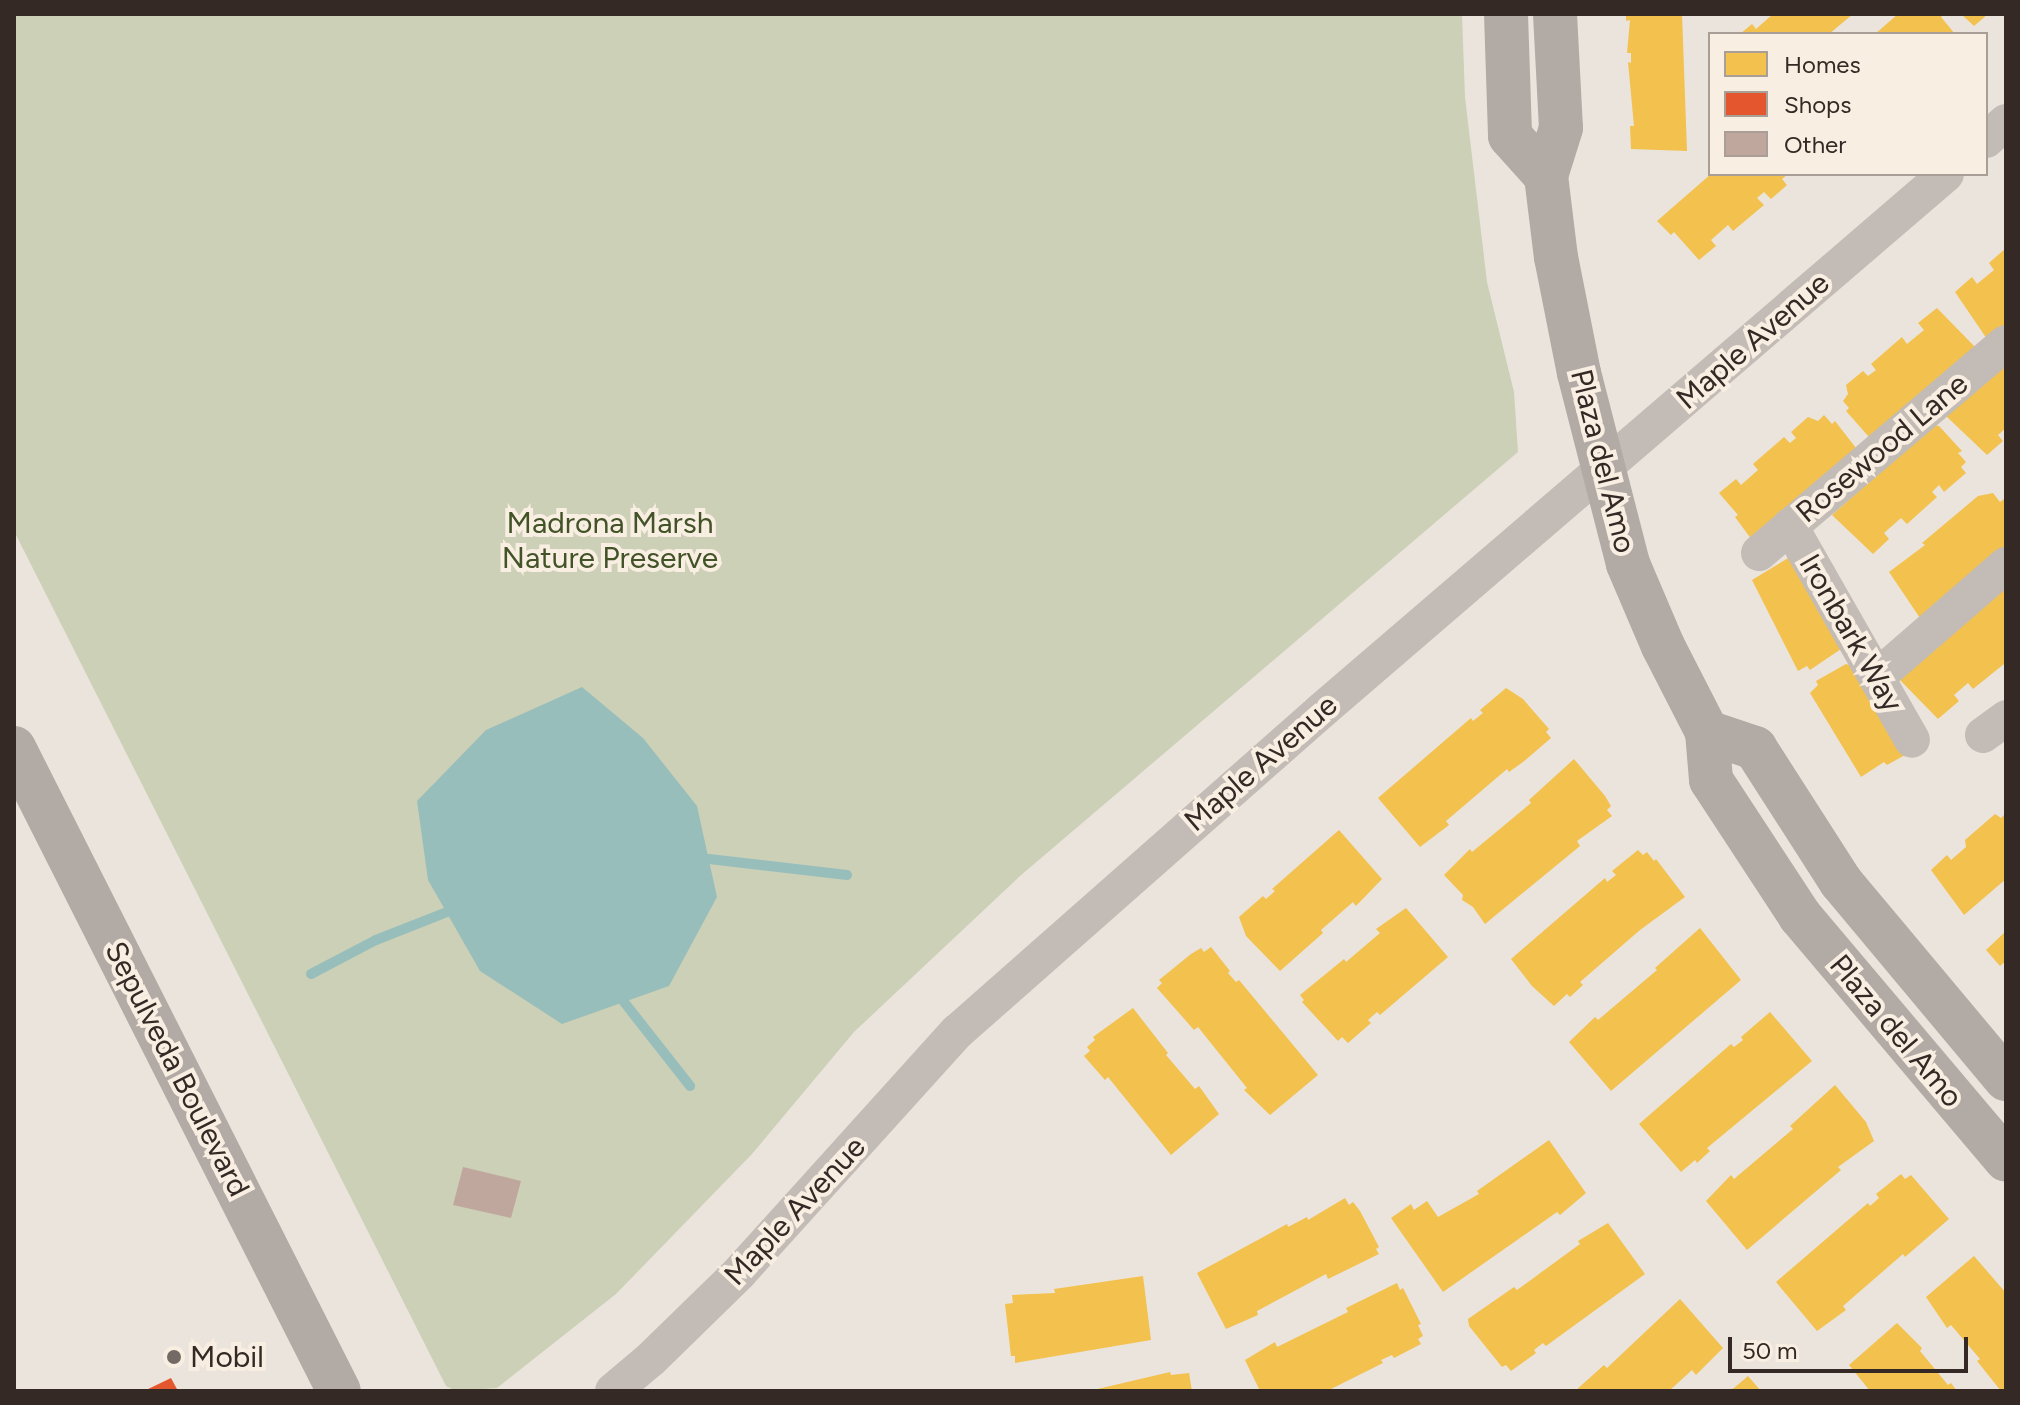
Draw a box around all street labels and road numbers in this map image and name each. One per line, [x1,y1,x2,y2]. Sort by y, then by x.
street label: Maple Avenue [1669,265,1837,417]
street label: Plaza del Amo [1563,365,1643,557]
street label: Rosewood Lane [1789,366,1975,530]
street label: Ironbark Way [1791,548,1911,718]
street label: Maple Avenue [1177,687,1345,839]
street label: Sepulveda Boulevard [97,936,257,1202]
street label: Plaza del Amo [1822,947,1970,1115]
street label: Maple Avenue [717,1129,873,1293]

